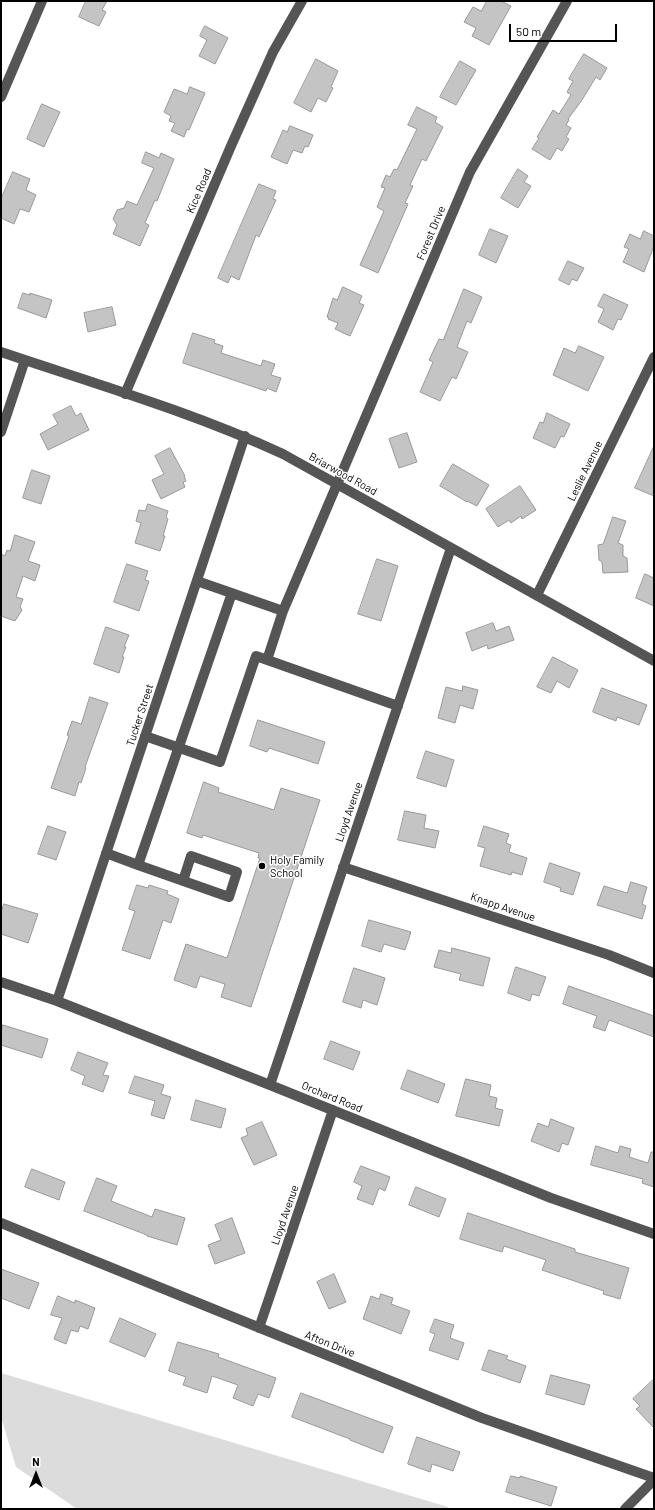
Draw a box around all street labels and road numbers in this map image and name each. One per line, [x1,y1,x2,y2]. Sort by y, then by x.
street label: Kice Road [184,167,214,215]
street label: Forest Drive [414,204,448,262]
street label: Leslie Avenue [565,439,605,503]
street label: Briarwood Road [307,450,379,498]
street label: Tucker Street [124,682,156,748]
street label: Lloyd Avenue [333,780,365,844]
street label: Knapp Avenue [469,890,537,924]
street label: Orchard Road [300,1079,364,1115]
street label: Lloyd Avenue [269,1183,301,1247]
street label: Afton Drive [303,1328,357,1360]

